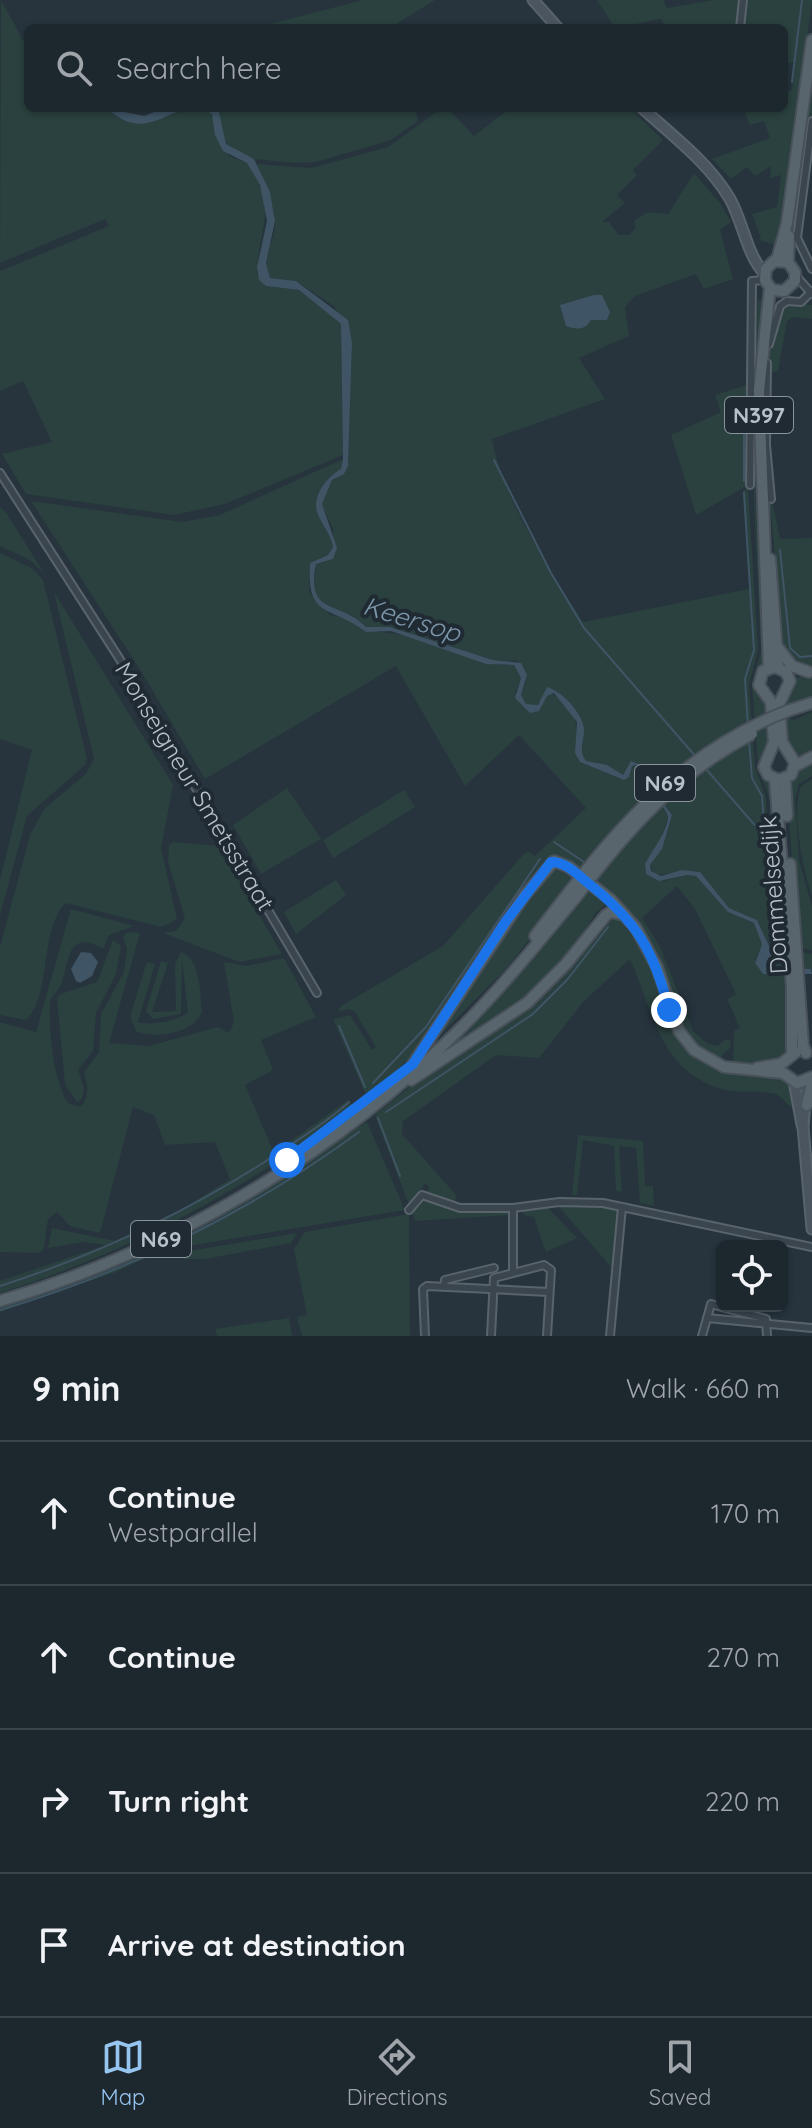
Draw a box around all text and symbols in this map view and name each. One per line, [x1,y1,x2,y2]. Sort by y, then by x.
search box [24,24,788,112]
icon: search [52,46,96,90]
text: Search here [116,49,282,87]
road number: N397 [725,397,793,433]
water label: Keersop [359,589,466,650]
street label: Monseigneur Smetsstraat [109,656,281,916]
road number: N69 [635,765,695,801]
street label: Dommelsedijk [753,815,793,975]
route end [651,992,687,1028]
route start [269,1142,305,1178]
road number: N69 [131,1221,191,1257]
map controls [716,1240,788,1312]
button: locate [716,1240,788,1312]
text: 9 min [32,1367,120,1410]
text: Walk · 660 m [626,1372,780,1405]
text: Continue [108,1478,236,1516]
icon: ahead [32,1491,76,1535]
text: 170 m [711,1497,780,1530]
text: Westparallel [108,1516,258,1549]
icon: ahead [32,1635,76,1679]
text: Continue [108,1638,236,1676]
text: 270 m [706,1641,780,1674]
icon: right [32,1779,76,1823]
text: Turn right [108,1782,249,1820]
text: 220 m [705,1785,780,1818]
icon: arrive [32,1923,76,1967]
text: Arrive at destination [108,1926,406,1964]
tab: Map [101,2035,145,2111]
tab: Directions [347,2035,447,2111]
tab: Saved [649,2035,711,2111]

